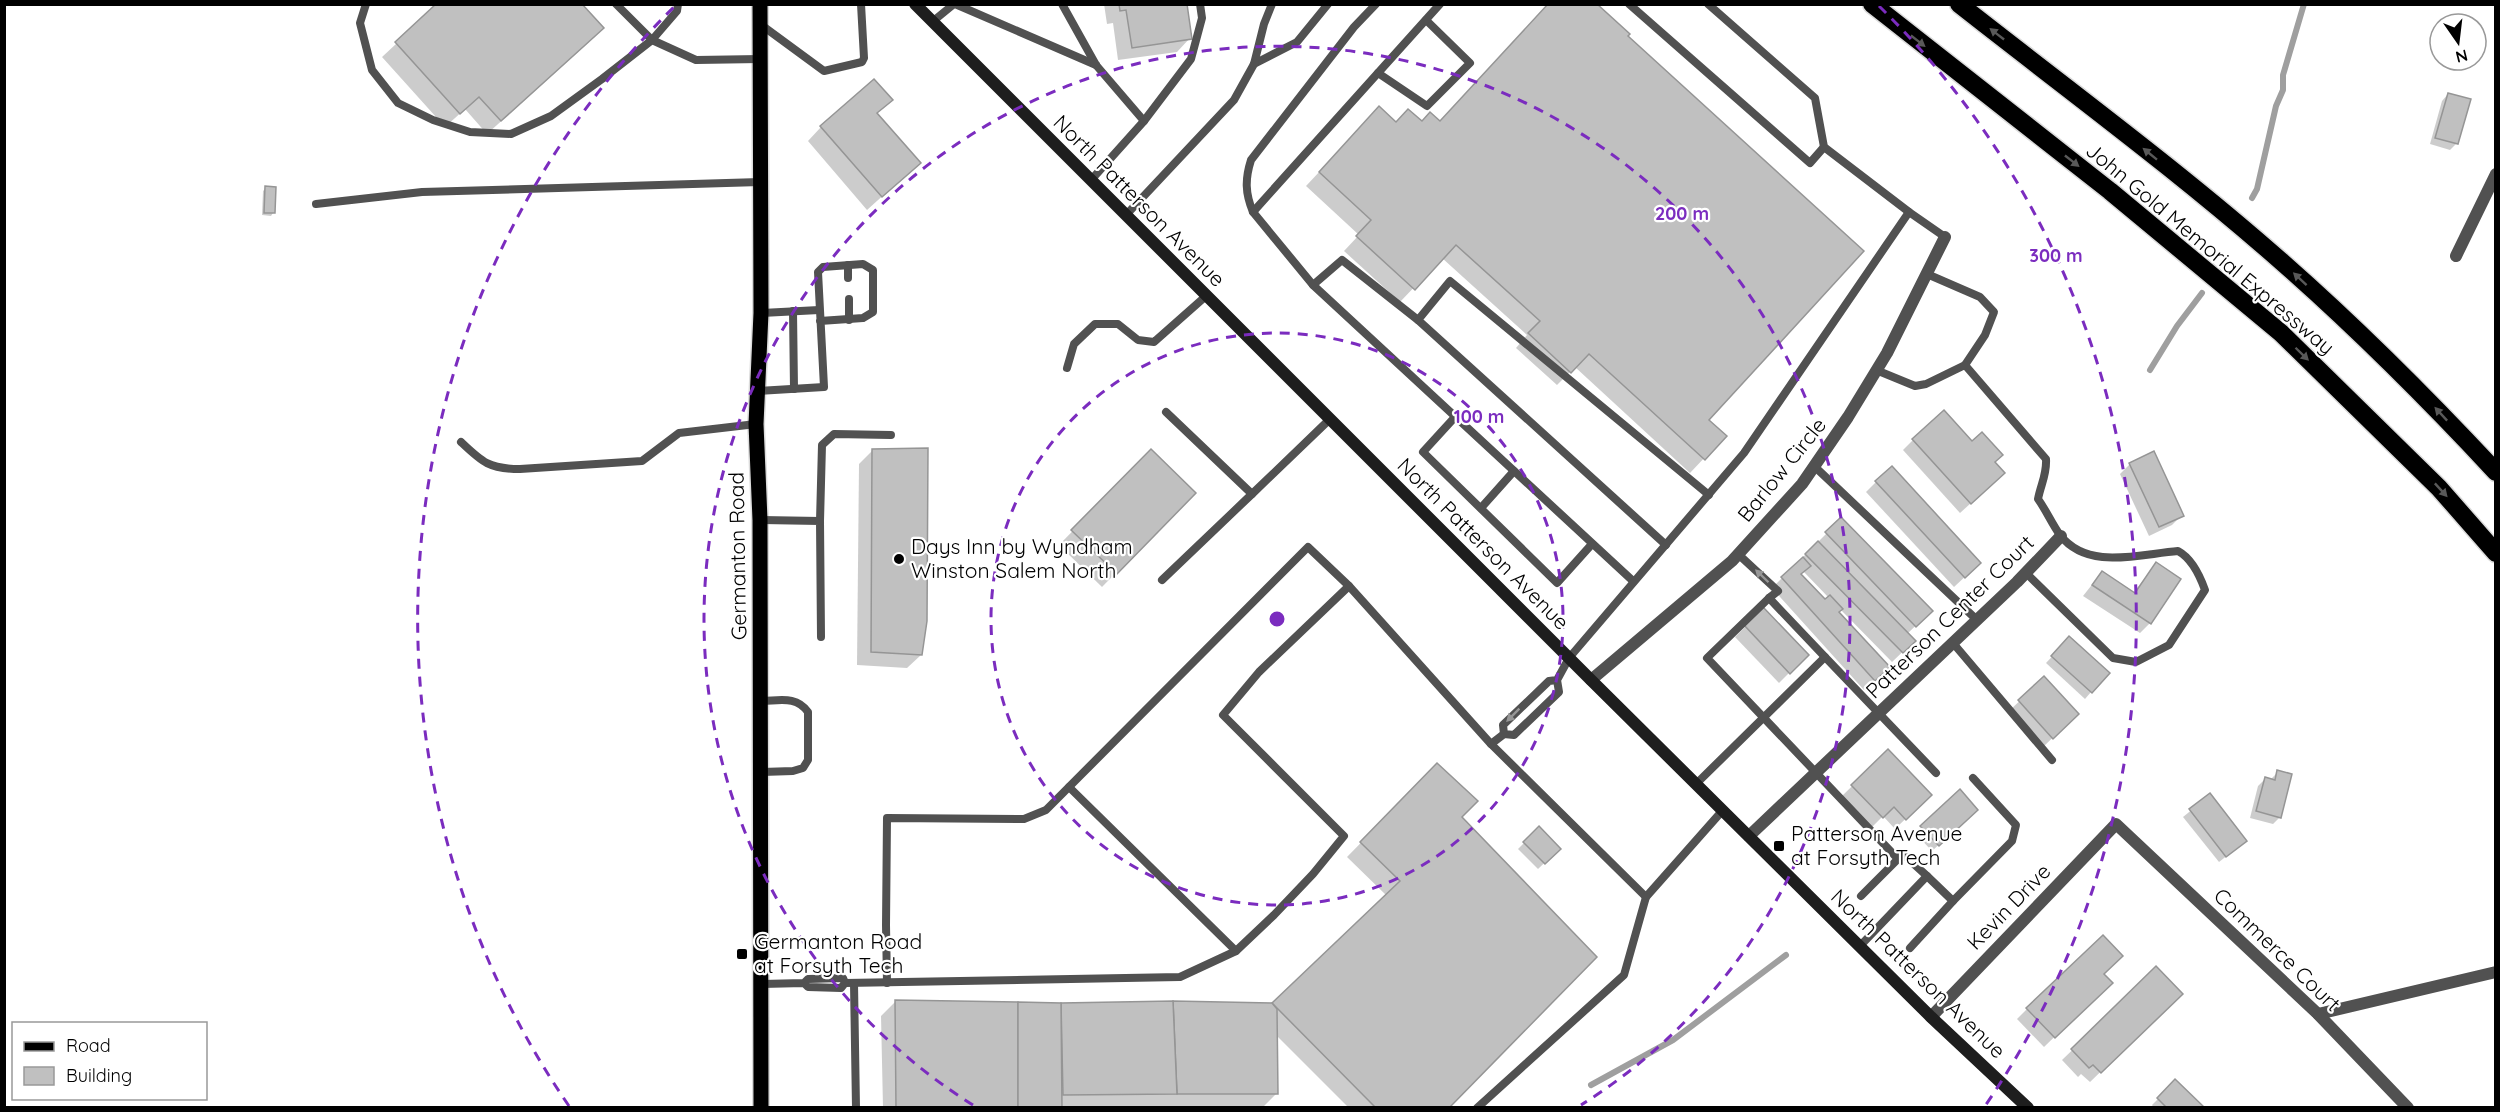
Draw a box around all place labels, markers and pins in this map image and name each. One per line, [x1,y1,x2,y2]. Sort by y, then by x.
place label: Days Inn by Wyndham Winston Salem North [911,533,1133,583]
marker: Days Inn by Wyndham Winston Salem North [892,552,906,566]
centre of rings [1267,609,1287,629]
place label: Patterson Avenue at Forsyth Tech [1791,820,1962,870]
marker: Patterson Avenue at Forsyth Tech [1772,839,1786,853]
place label: Germanton Road at Forsyth Tech [754,928,922,978]
marker: Germanton Road at Forsyth Tech [735,947,749,961]

